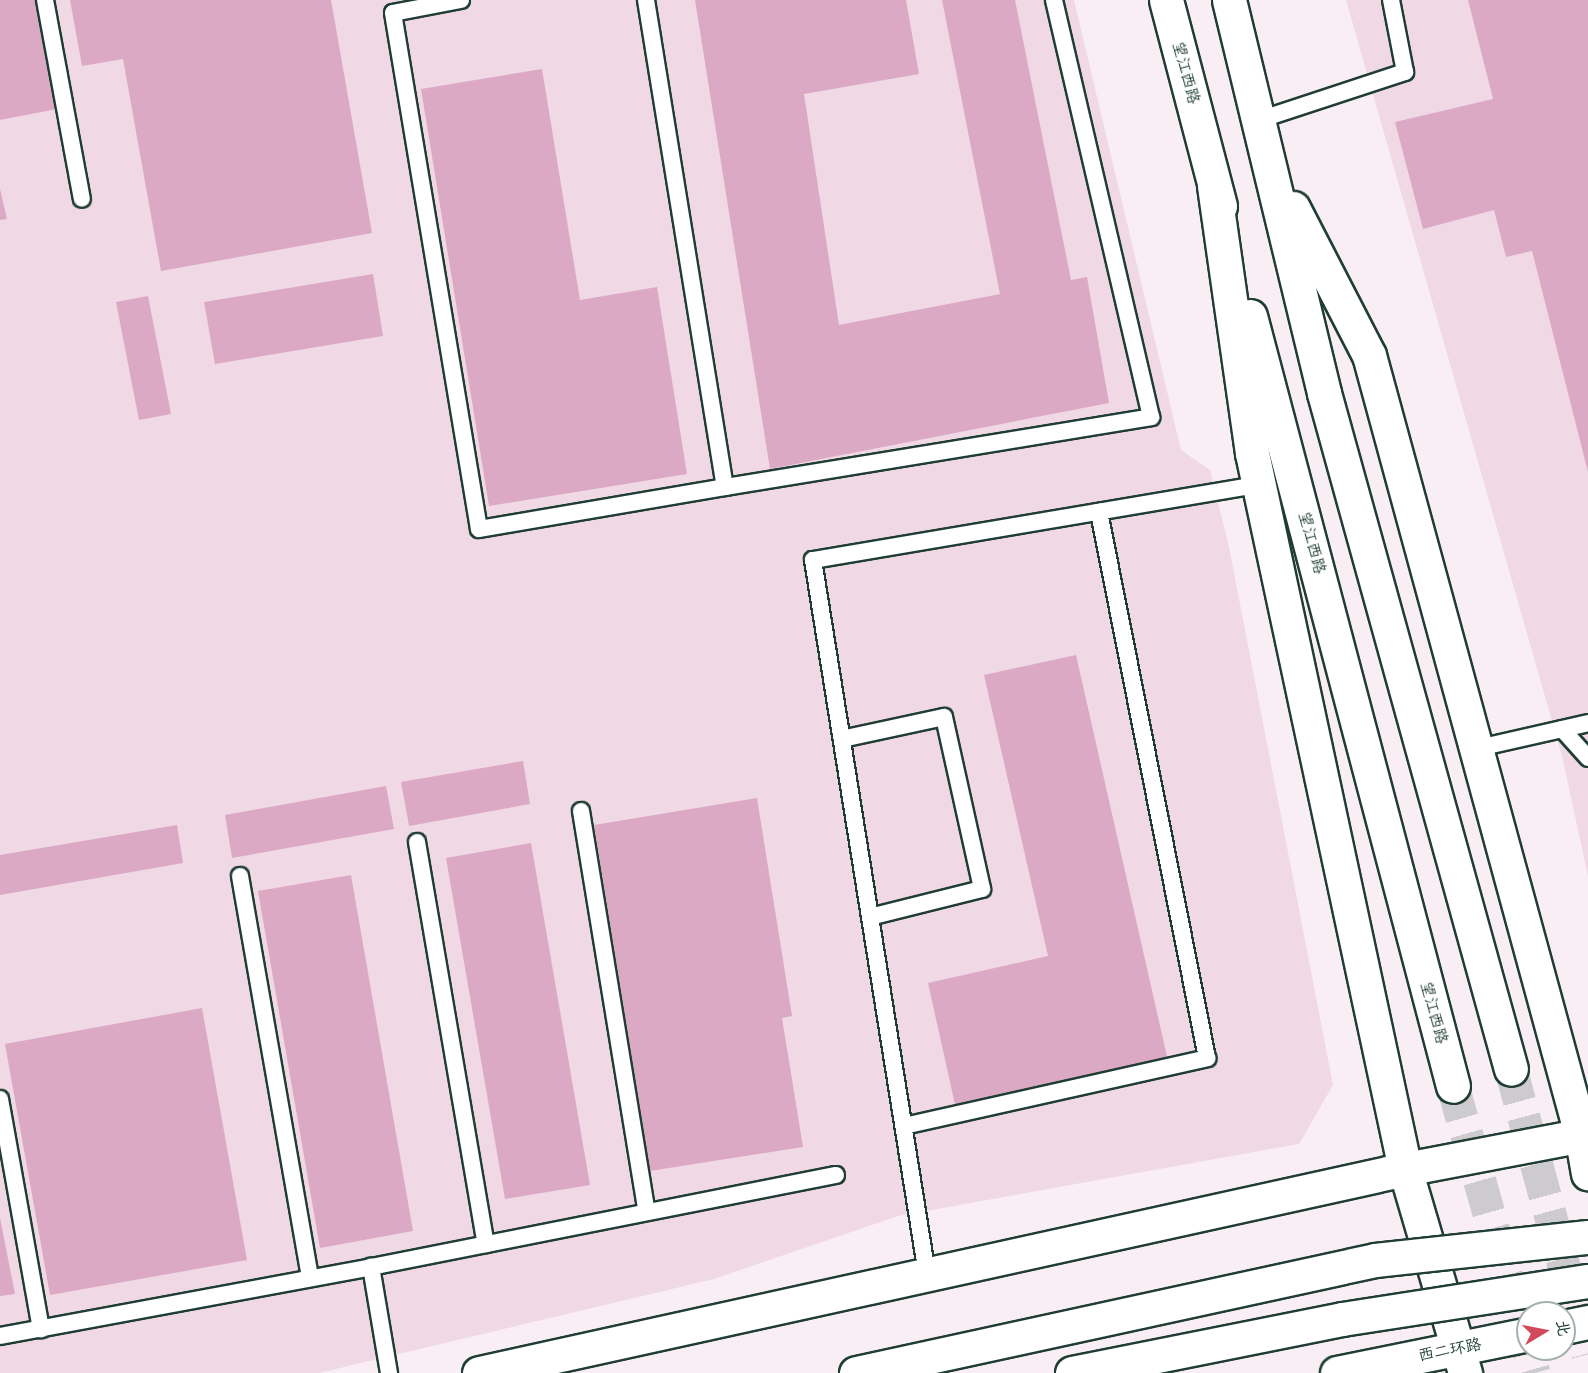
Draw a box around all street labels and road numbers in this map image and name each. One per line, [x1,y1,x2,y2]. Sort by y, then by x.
street label: 望江西路 [1167,40,1203,106]
street label: 望江西路 [1293,510,1329,576]
street label: 望江西路 [1415,980,1451,1046]
street label: 西二环路 [1417,1335,1483,1367]

